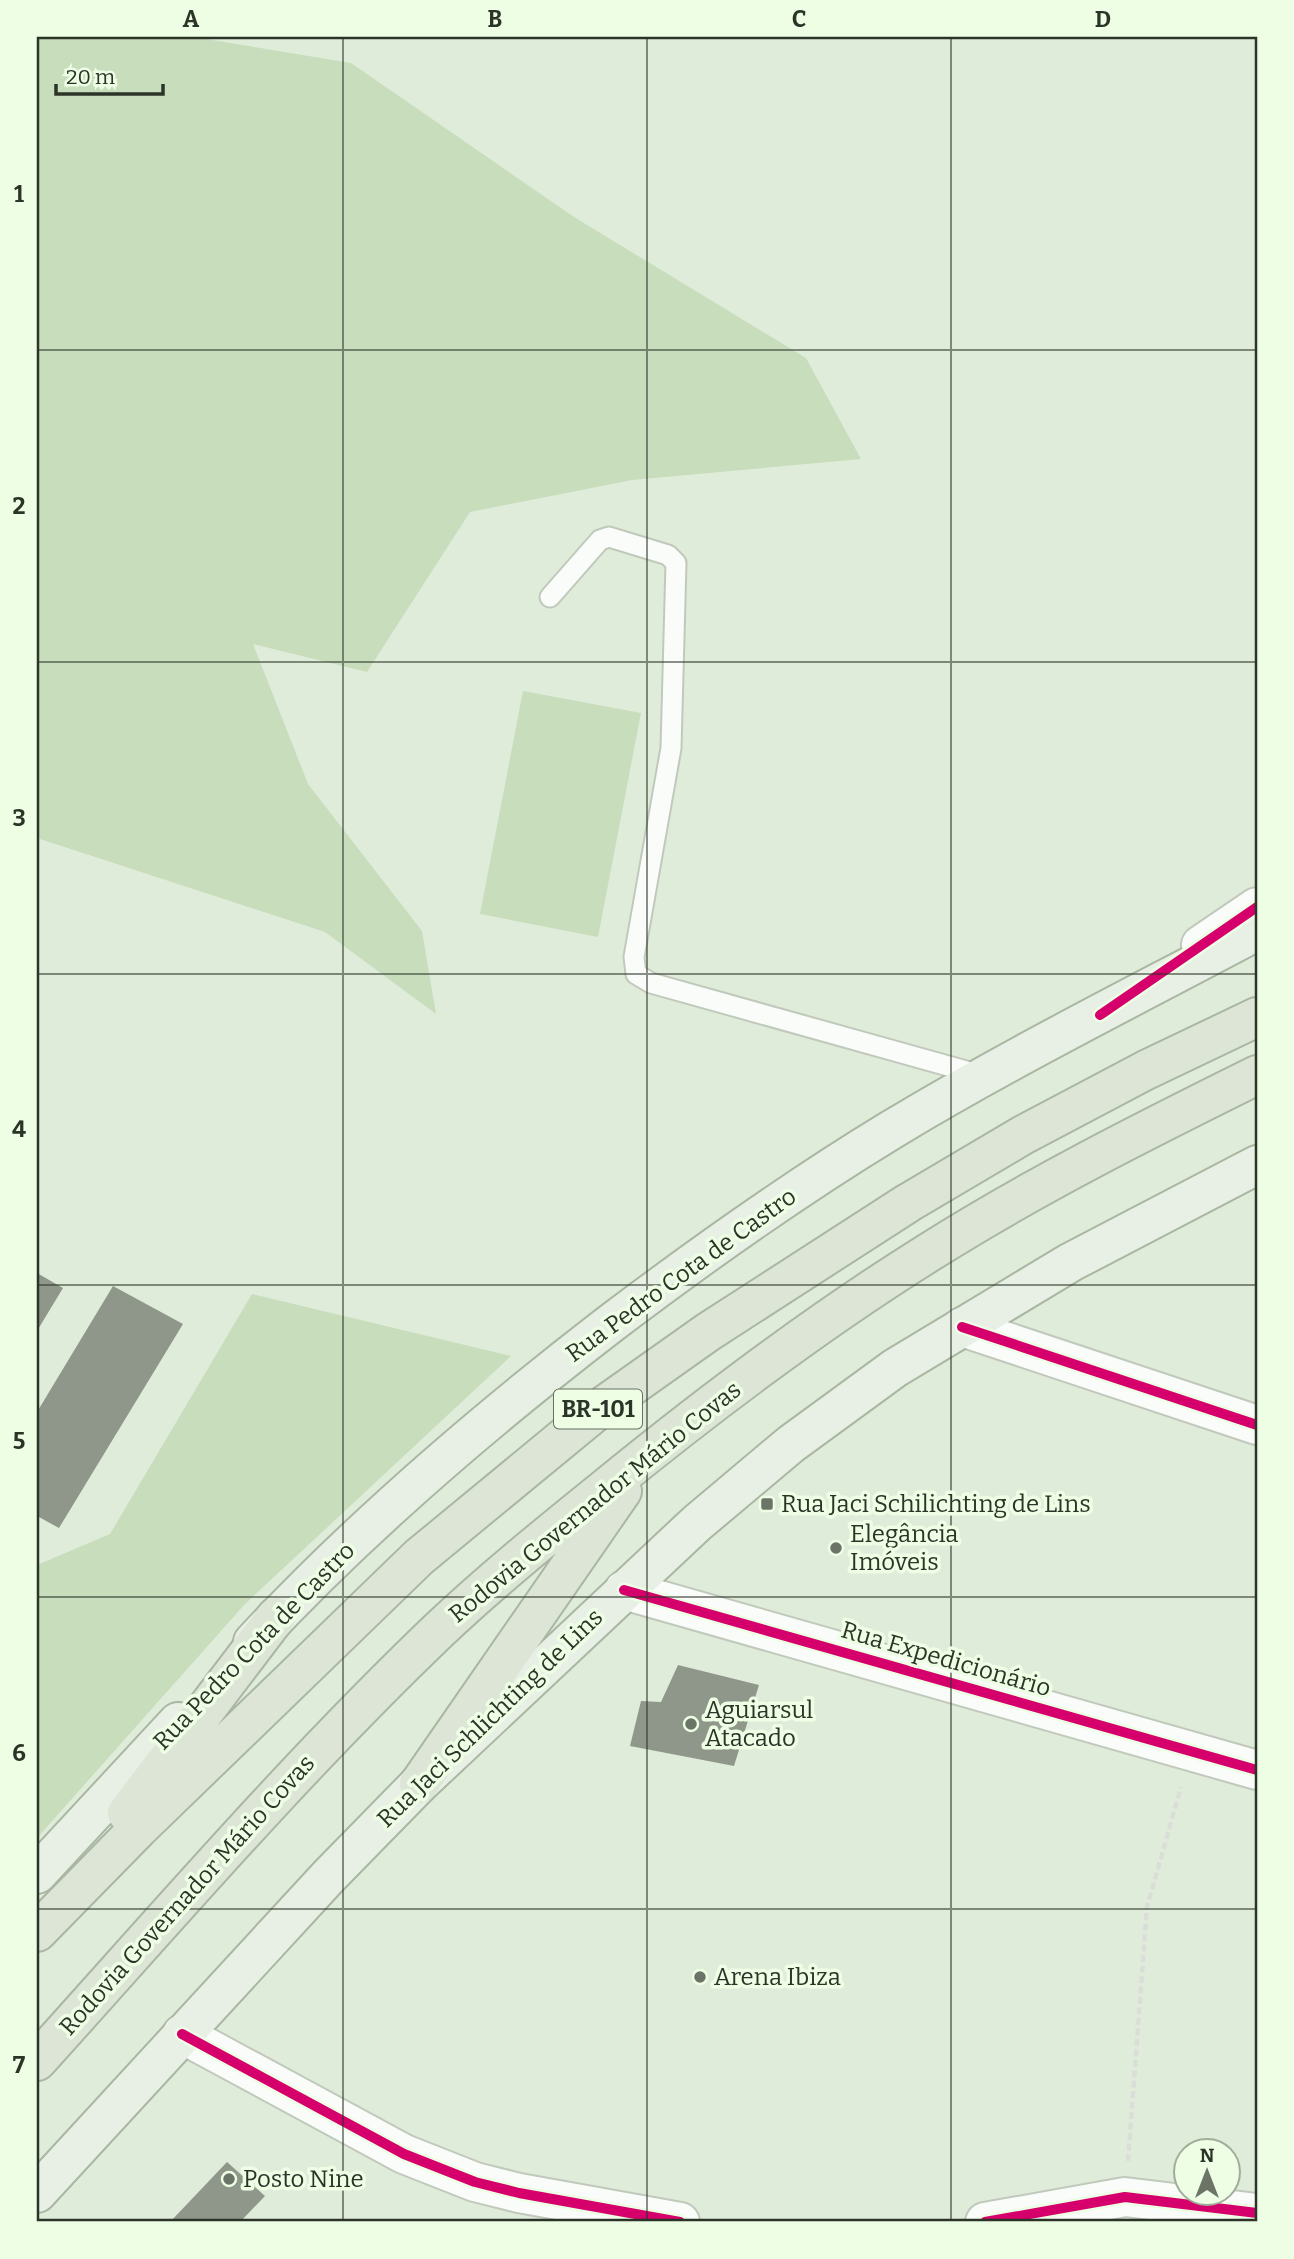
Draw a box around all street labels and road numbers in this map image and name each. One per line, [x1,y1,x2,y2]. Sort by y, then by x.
street label: Rua Pedro Cota de Castro [561,1182,801,1368]
street label: Rodovia Governador Mário Covas [443,1376,747,1628]
road number: BR-101 [554,1390,642,1428]
street label: Rua Pedro Cota de Castro [148,1537,360,1755]
street label: Rua Jaci Schlichting de Lins [371,1603,609,1833]
street label: Rua Expedicionário [838,1616,1054,1702]
street label: Rodovia Governador Mário Covas [54,1749,320,2041]

